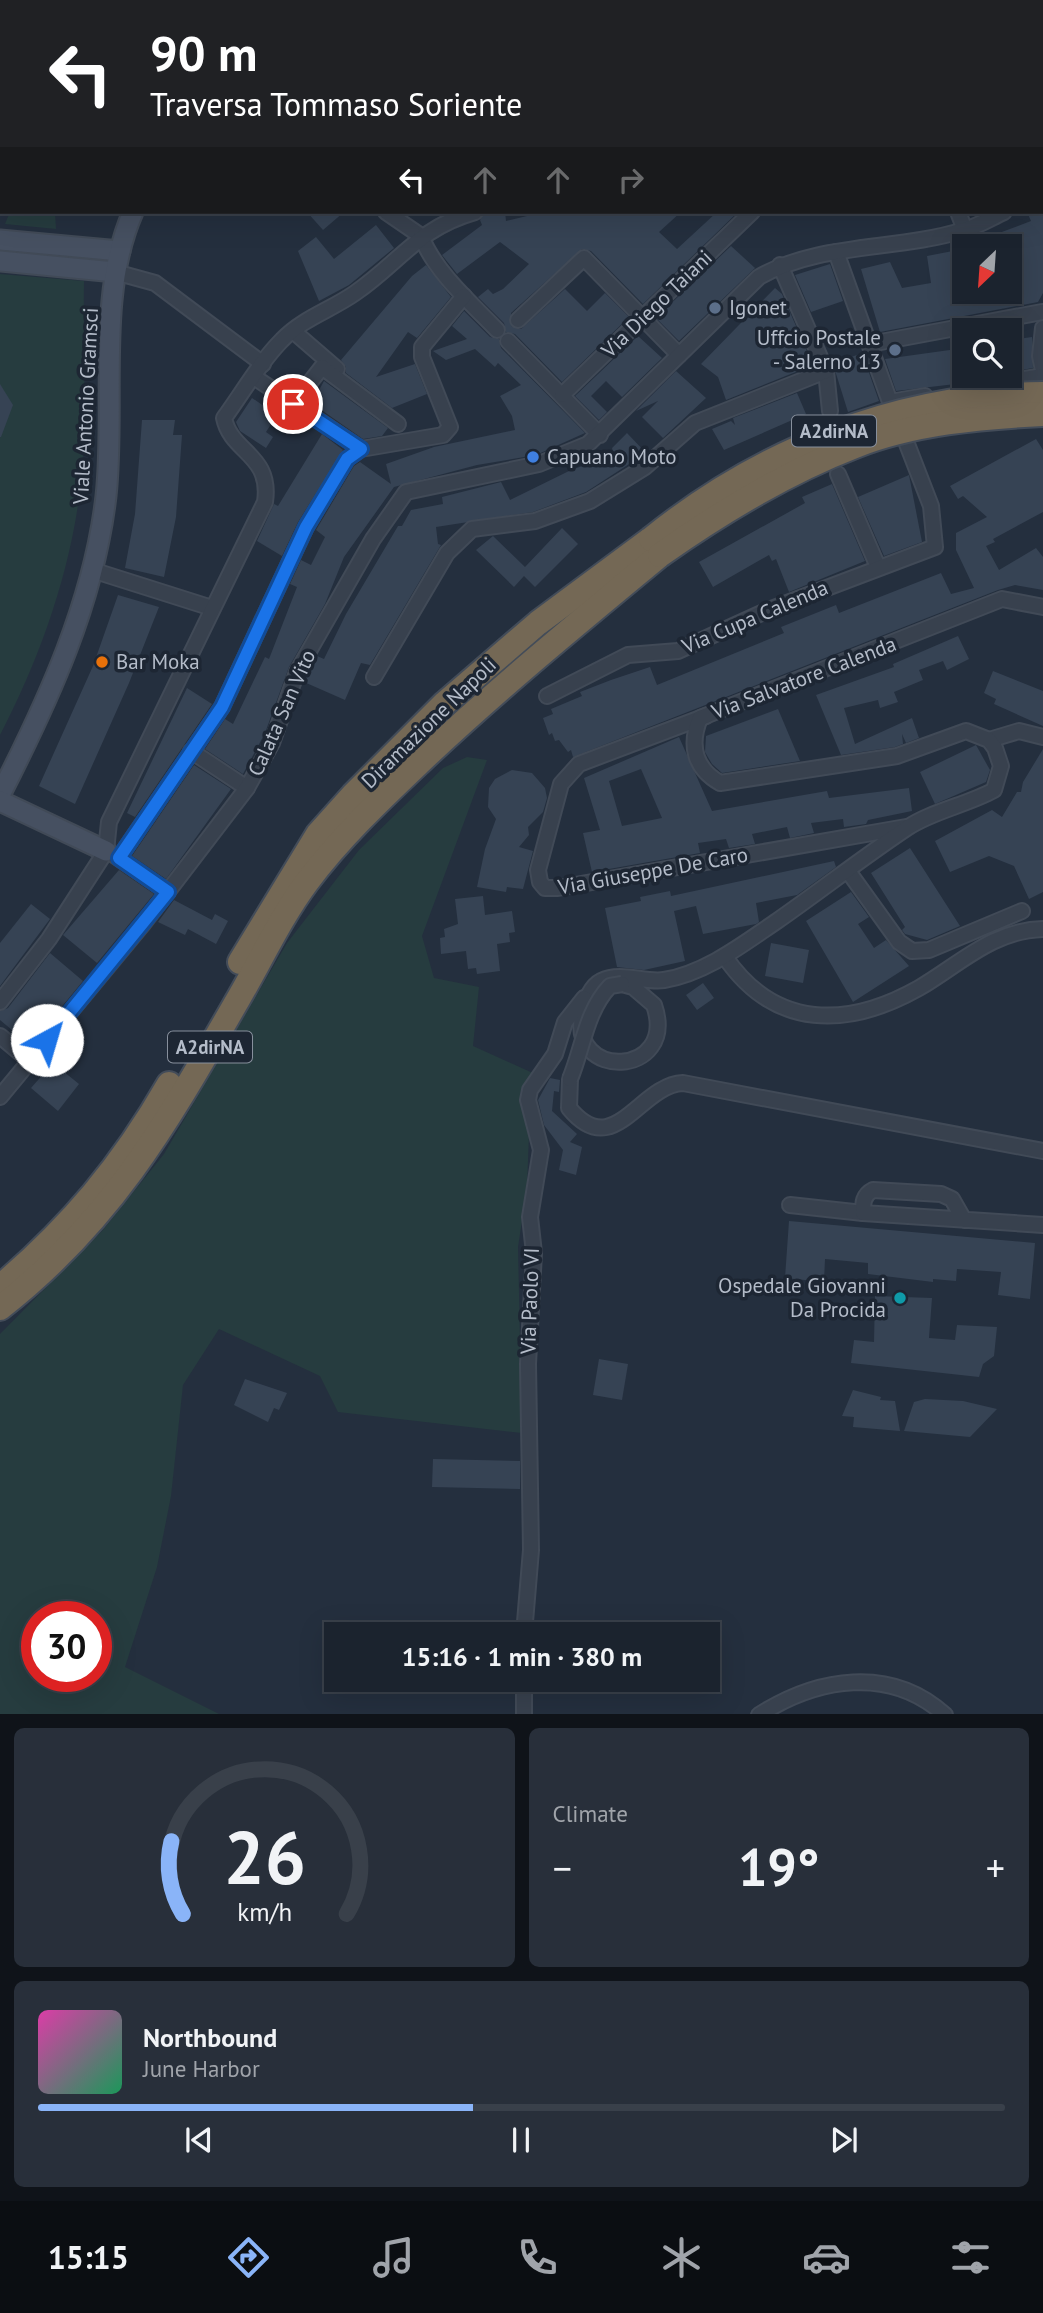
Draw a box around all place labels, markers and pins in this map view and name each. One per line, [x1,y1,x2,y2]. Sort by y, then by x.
place label: Igonet [729,294,787,321]
marker: Igonet [707,300,723,316]
place label: Uffcio Postale - Salerno 13 [757,324,881,375]
marker: Uffcio Postale - Salerno 13 [887,342,903,358]
pin [263,374,323,434]
place label: Capuano Moto [547,443,677,470]
marker: Capuano Moto [525,449,541,465]
place label: Bar Moka [116,648,200,675]
marker: Bar Moka [94,654,110,670]
place label: Ospedale Giovanni Da Procida [718,1272,886,1323]
marker: Ospedale Giovanni Da Procida [892,1290,908,1306]

